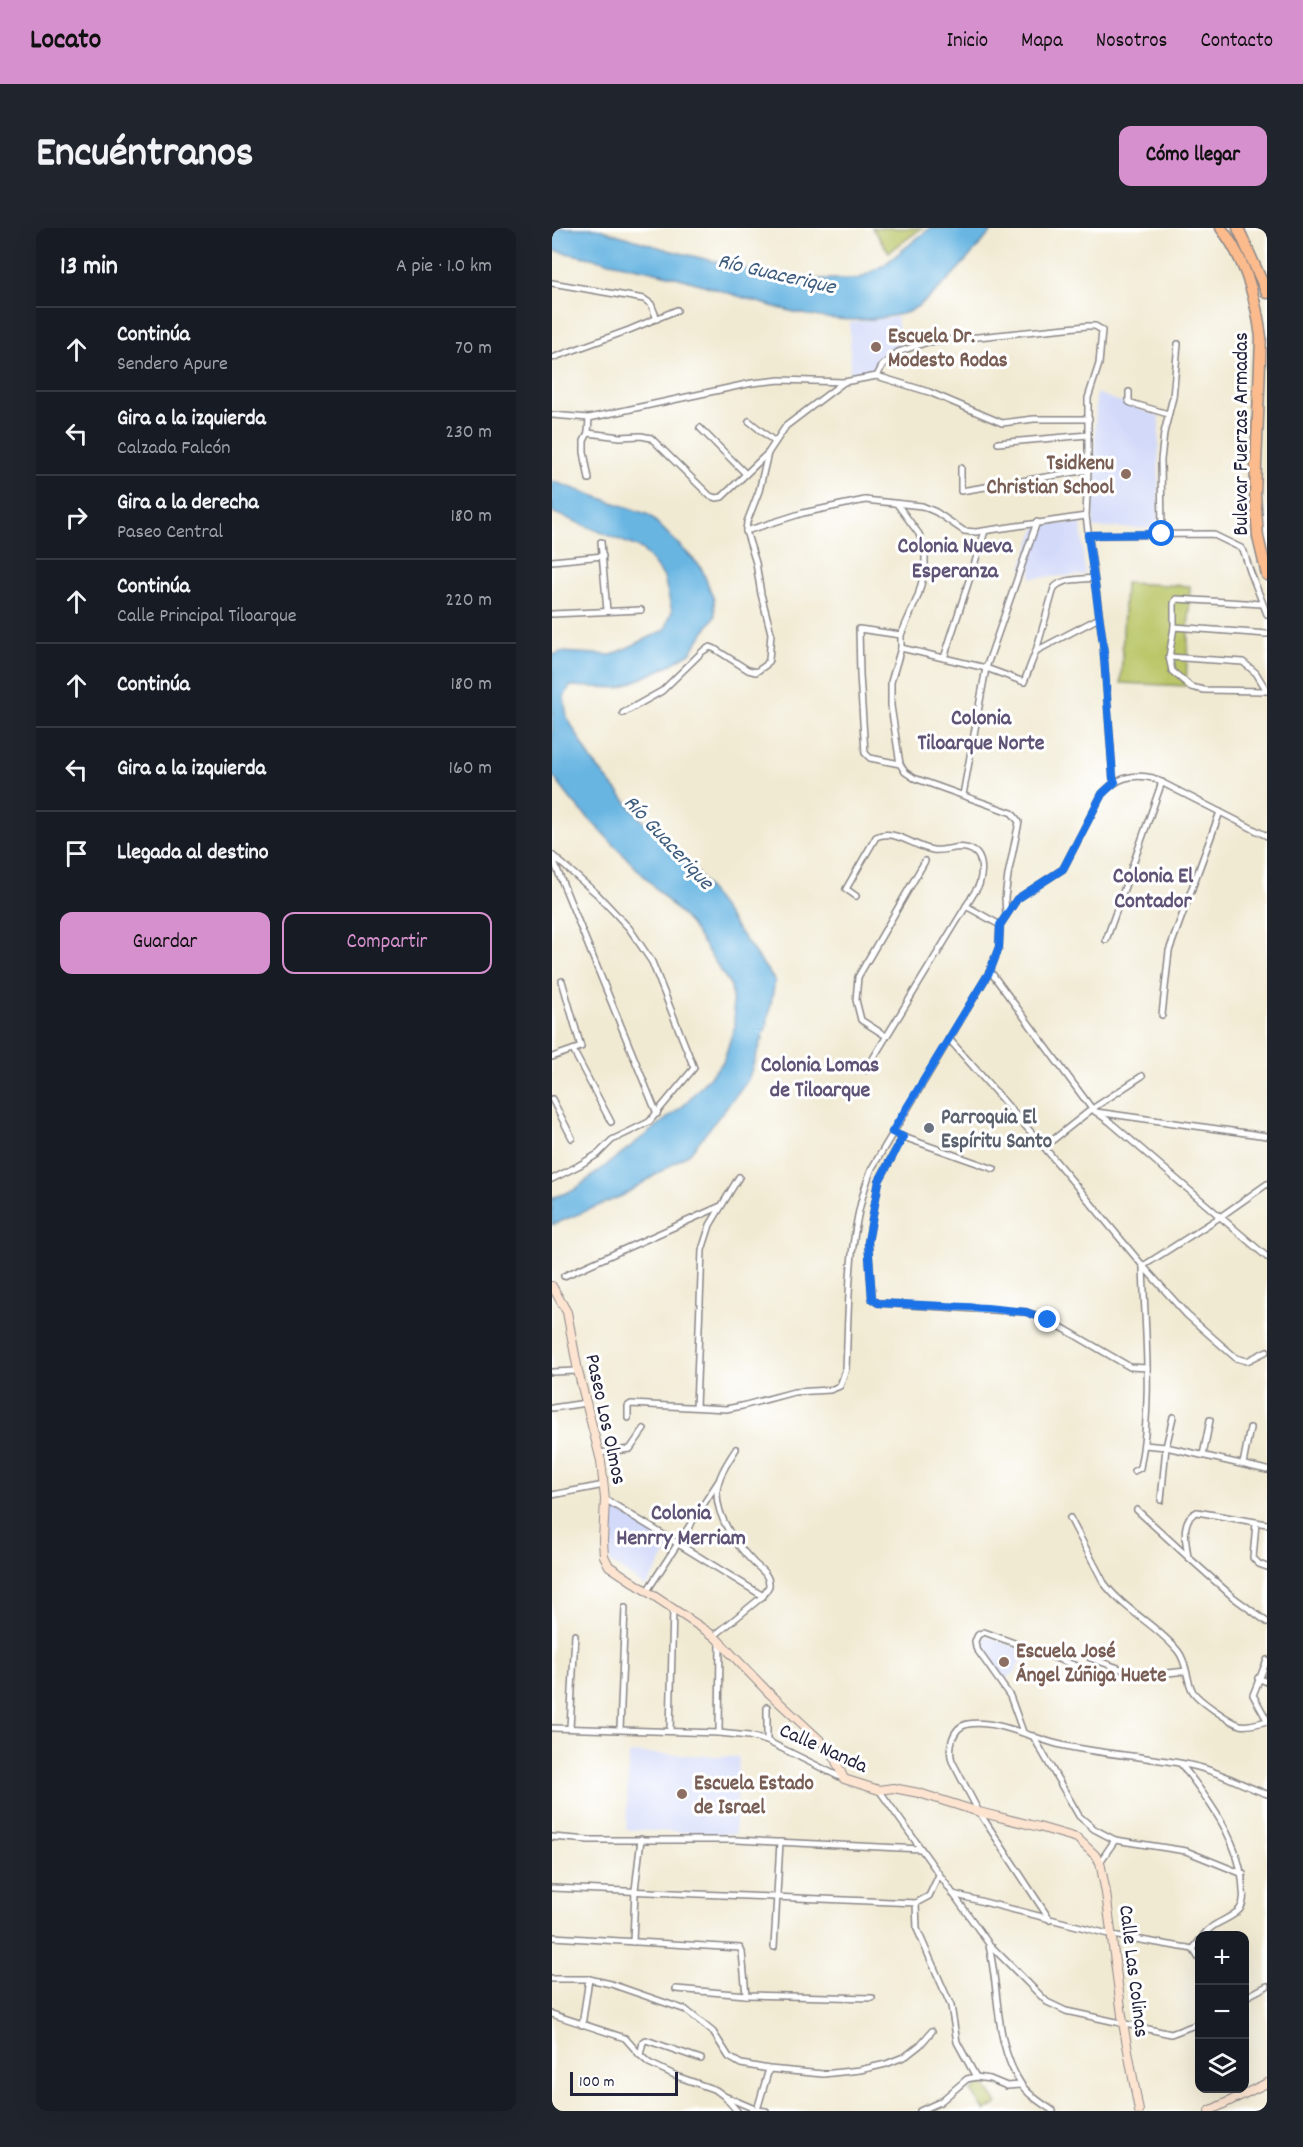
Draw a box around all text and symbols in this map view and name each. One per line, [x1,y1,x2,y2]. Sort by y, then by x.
text: Locato [30,22,101,62]
text: Inicio [946,27,988,57]
text: Mapa [1021,27,1063,57]
text: Nosotros [1096,27,1167,57]
text: Contacto [1200,27,1273,57]
text: Encuéntranos [36,126,254,186]
button: Cómo llegar [1119,126,1267,186]
water label: Río Guacerique [714,247,840,304]
text: 13 min [60,249,118,286]
text: A pie · 1.0 km [396,253,492,281]
text: Continúa [117,320,190,351]
place label: Escuela Dr. Modesto Rodas [888,323,1008,377]
street label: Bulevar Fuerzas Armadas [1228,332,1258,536]
icon: ahead [60,333,93,366]
text: 70 m [455,335,492,363]
marker: Escuela Dr. Modesto Rodas [869,340,883,354]
text: Sendero Apure [117,351,228,379]
text: Gira a la izquierda [117,404,266,435]
icon: left [60,417,93,450]
text: 230 m [445,419,492,447]
text: Calzada Falcón [117,435,231,463]
place label: Tsidkenu Christian School [987,450,1115,504]
marker: Tsidkenu Christian School [1119,467,1133,481]
text: Gira a la derecha [117,488,259,519]
icon: right [60,501,93,534]
text: 180 m [450,503,492,531]
text: Paseo Central [117,519,223,547]
route start [1148,520,1174,546]
district label: Colonia Nueva Esperanza [898,532,1013,588]
text: Continúa [117,572,190,603]
icon: ahead [60,585,93,618]
text: 220 m [445,587,492,615]
text: Calle Principal Tiloarque [117,603,297,631]
icon: ahead [60,669,93,702]
text: Continúa [117,670,190,701]
text: 180 m [450,671,492,699]
district label: Colonia Tiloarque Norte [918,704,1045,760]
icon: left [60,753,93,786]
text: Gira a la izquierda [117,754,266,785]
text: 160 m [449,755,492,783]
water label: Río Guacerique [615,789,721,899]
icon: arrive [60,837,93,870]
text: Llegada al destino [117,838,269,869]
district label: Colonia El Contador [1113,862,1194,918]
button: Guardar [60,912,270,974]
button: Compartir [282,912,492,974]
district label: Colonia Lomas de Tiloarque [761,1051,879,1107]
place label: Parroquia El Espíritu Santo [941,1104,1052,1158]
marker: Parroquia El Espíritu Santo [922,1121,936,1135]
route end [1034,1306,1060,1332]
street label: Paseo Los Olmos [576,1352,633,1488]
district label: Colonia Henrry Merriam [616,1499,746,1555]
place label: Escuela José Ángel Zúñiga Huete [1016,1638,1167,1692]
marker: Escuela José Ángel Zúñiga Huete [997,1655,1011,1669]
street label: Calle Nanda [774,1717,873,1783]
place label: Escuela Estado de Israel [694,1770,814,1824]
marker: Escuela Estado de Israel [675,1787,689,1801]
street label: Calle Las Colinas [1109,1903,1155,2039]
map controls [1195,1931,1249,2093]
button: + [1195,1931,1249,1985]
button: − [1195,1985,1249,2039]
button: layers [1195,2039,1249,2093]
scale bar [570,2069,678,2096]
text: 100 m [579,2071,615,2094]

